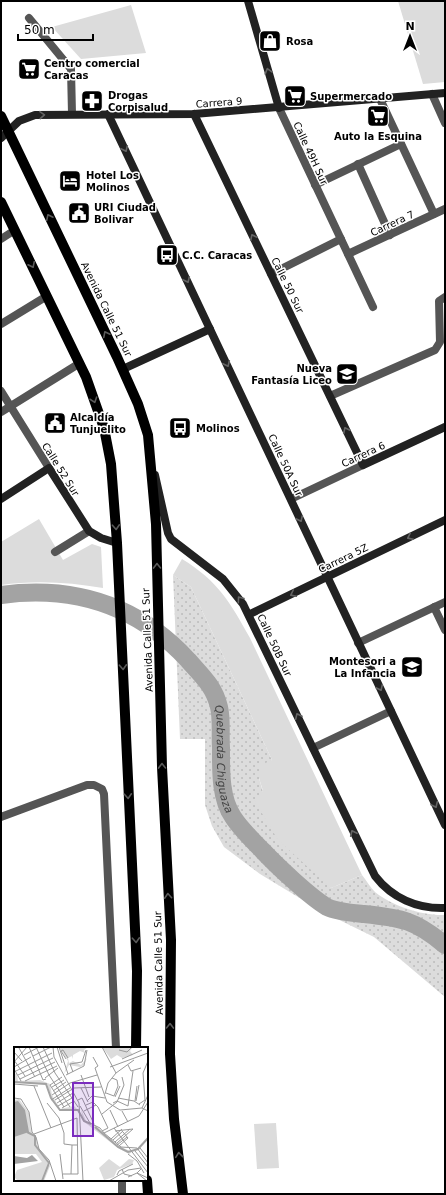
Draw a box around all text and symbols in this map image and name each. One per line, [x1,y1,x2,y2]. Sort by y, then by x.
scale bar [18,16,93,42]
north arrow [390,16,430,56]
text: N [405,20,415,33]
text: 50 m [24,23,55,37]
shop icon: Rosa [257,28,283,54]
place label: Rosa [286,36,313,47]
supermarket icon: Centro comercial Caracas [16,56,42,82]
place label: Centro comercial Caracas [44,58,140,81]
one-way arrow [264,68,273,75]
supermarket icon: Supermercado [282,83,308,109]
pharmacy icon: Drogas Corpisalud [79,88,105,114]
place label: Drogas Corpisalud [108,90,168,113]
place label: Supermercado [310,91,392,102]
street label: Carrera 9 [195,95,243,110]
supermarket icon: Auto la Esquina [365,103,391,129]
one-way arrow [39,110,45,119]
street label: Calle 49H Sur [291,120,330,187]
place label: Auto la Esquina [334,131,422,142]
one-way arrow [120,145,128,153]
hotel icon: Hotel Los Molinos [57,168,83,194]
place label: Hotel Los Molinos [86,170,139,193]
public building icon: URI Ciudad Bolivar [66,200,92,226]
place label: URI Ciudad Bolivar [94,202,156,225]
street label: Carrera 7 [369,209,416,238]
one-way arrow [46,214,54,222]
one-way arrow [250,233,258,241]
bus stop icon: C.C. Caracas [154,242,180,268]
place label: C.C. Caracas [182,250,252,261]
street label: Calle 50 Sur [269,256,306,316]
street label: Avenida Calle 51 Sur [79,260,135,359]
one-way arrow [27,261,35,268]
one-way arrow [182,275,190,283]
one-way arrow [103,331,111,338]
one-way arrow [222,360,230,367]
school or university icon: Nueva Fantasía Liceo [334,361,360,387]
place label: Nueva Fantasía Liceo [251,363,332,386]
one-way arrow [89,396,98,403]
public building icon: Alcaldía Tunjuelito [42,410,68,436]
place label: Alcaldía Tunjuelito [70,412,126,435]
bus stop icon: Molinos [167,415,193,441]
place label: Molinos [196,423,240,434]
one-way arrow [343,426,351,434]
street label: Calle 50A Sur [266,432,305,499]
street label: Carrera 6 [340,440,387,469]
street label: Calle 52 Sur [40,441,82,499]
one-way arrow [295,515,303,523]
one-way arrow [111,524,120,530]
one-way arrow [407,532,414,540]
street label: Carrera 5Z [317,542,370,575]
one-way arrow [153,563,161,569]
street label: Avenida Calle 51 Sur [140,587,155,692]
one-way arrow [290,589,297,597]
one-way arrow [238,597,245,604]
street label: Calle 50B Sur [255,612,294,679]
school or university icon: Montesori a La Infancia [399,654,425,680]
place label: Montesori a La Infancia [329,656,396,679]
one-way arrow [118,664,127,670]
one-way arrow [375,683,383,691]
water label: Quebrada Chiguaza [212,704,236,816]
one-way arrow [295,712,303,720]
one-way arrow [158,763,166,769]
one-way arrow [124,793,133,799]
one-way arrow [430,801,438,808]
one-way arrow [350,830,358,838]
one-way arrow [164,893,173,899]
street label: Avenida Calle 51 Sur [152,910,165,1015]
one-way arrow [131,937,140,943]
one-way arrow [166,1023,174,1029]
inset map [14,1047,148,1181]
one-way arrow [175,1152,184,1158]

